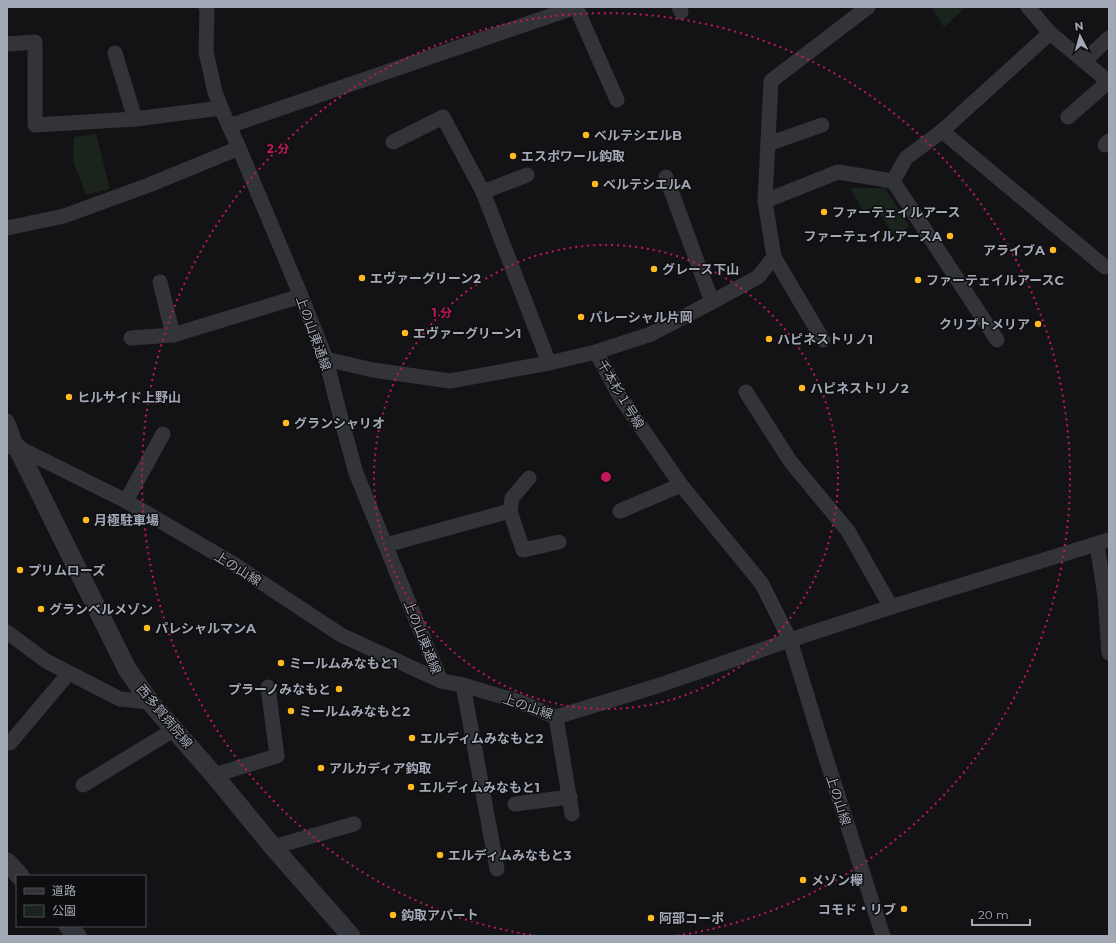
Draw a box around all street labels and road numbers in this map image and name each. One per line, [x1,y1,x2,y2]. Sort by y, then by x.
street label: 上の山東通線 [293,294,335,372]
street label: 千本杉１号線 [594,356,648,432]
street label: 上の山線 [212,547,264,589]
street label: 上の山東通線 [401,598,445,676]
street label: 西多賀病院線 [134,681,196,751]
street label: 上の山線 [501,690,555,722]
street label: 上の山線 [823,773,855,827]

